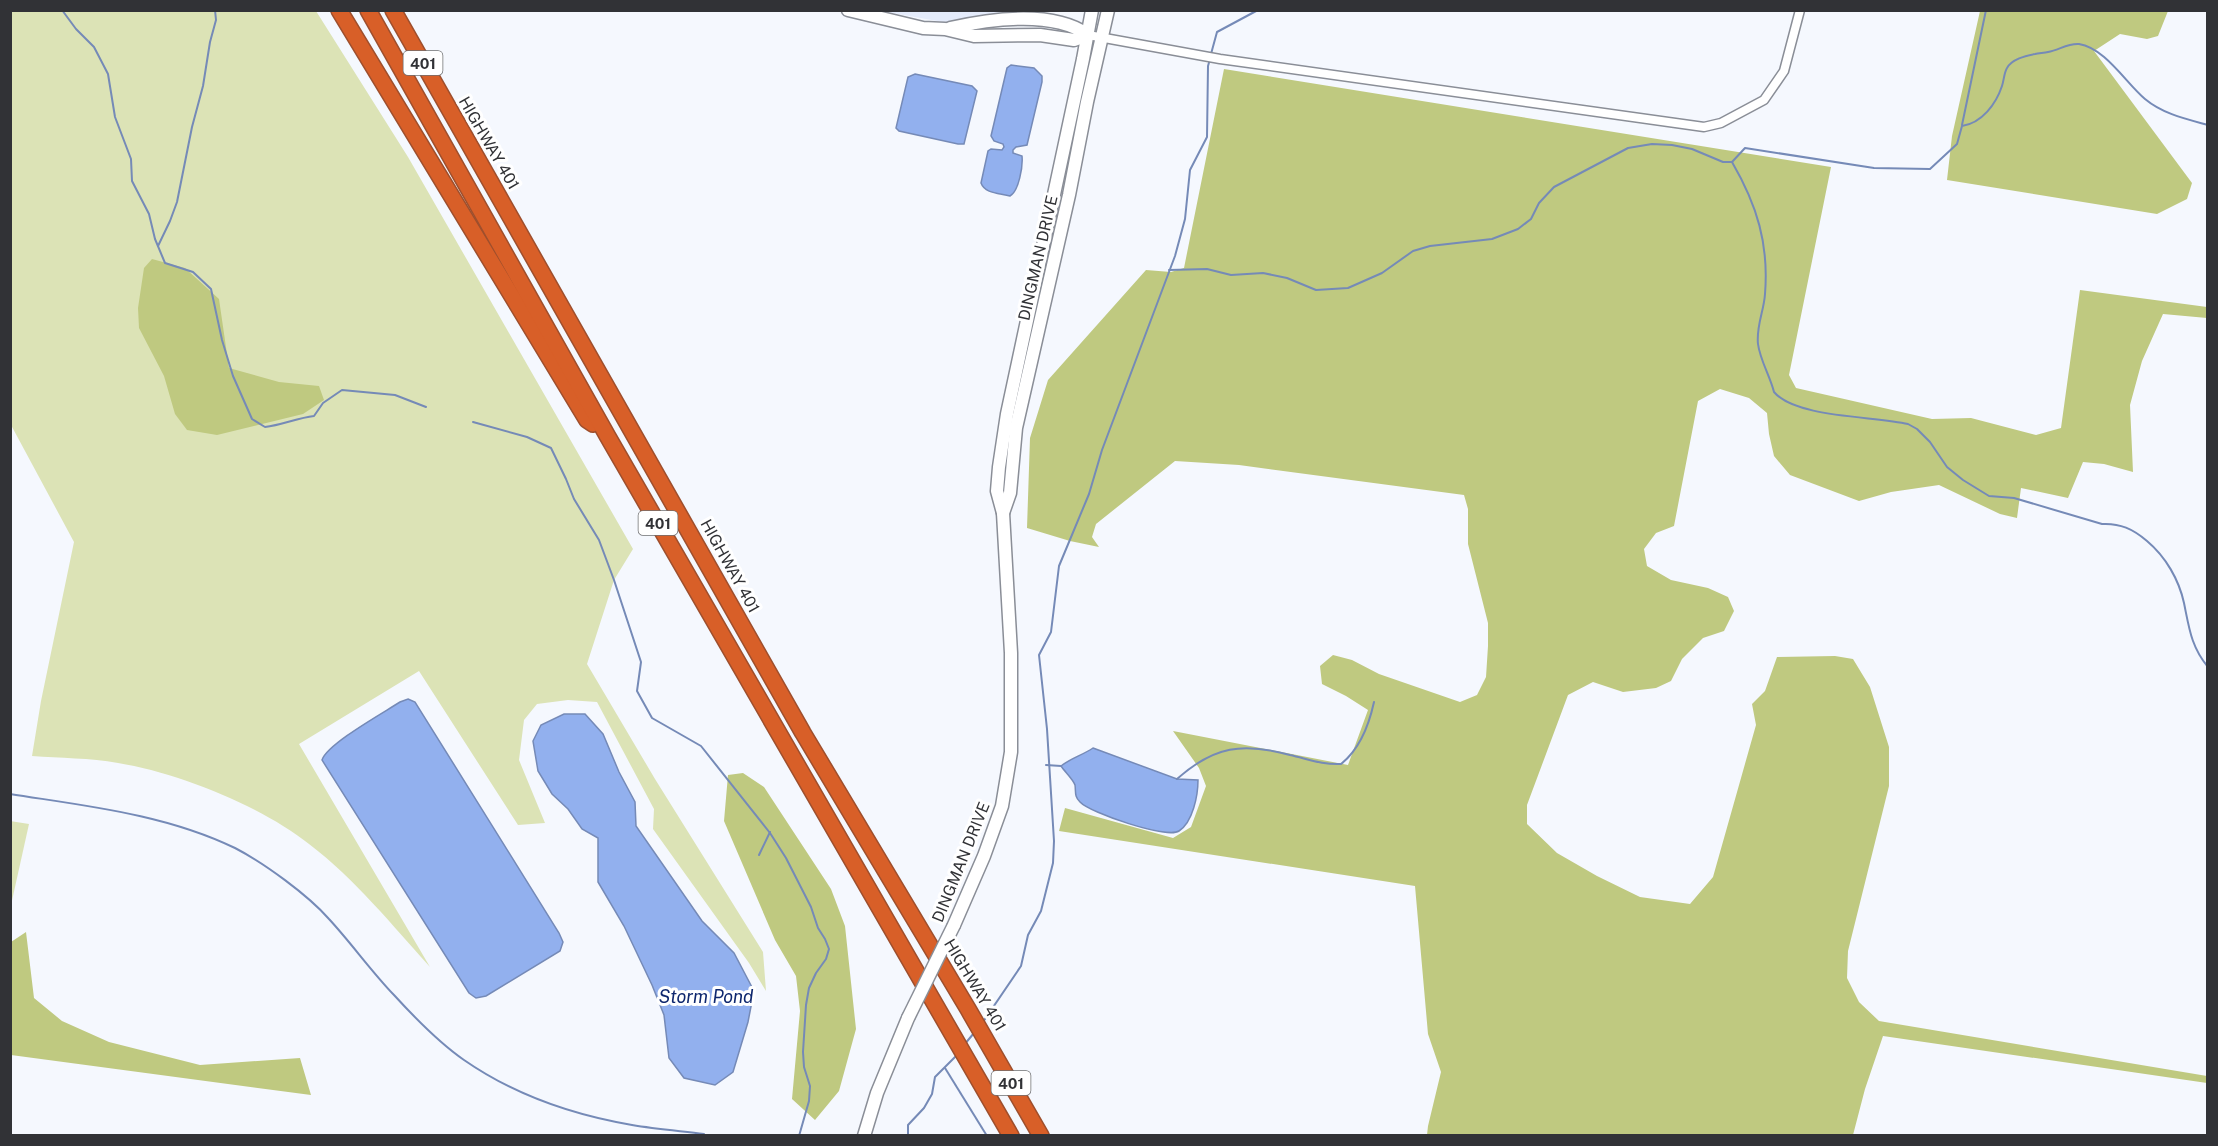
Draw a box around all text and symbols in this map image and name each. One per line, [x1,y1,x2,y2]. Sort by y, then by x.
road number: 401 [404,51,442,75]
street label: HIGHWAY 401 [455,93,523,193]
street label: DINGMAN DRIVE [1014,193,1062,323]
road number: 401 [638,511,678,535]
street label: HIGHWAY 401 [696,516,764,616]
street label: DINGMAN DRIVE [928,799,994,925]
street label: HIGHWAY 401 [940,935,1010,1035]
water label: Storm Pond [659,986,754,1007]
road number: 401 [992,1071,1030,1095]

